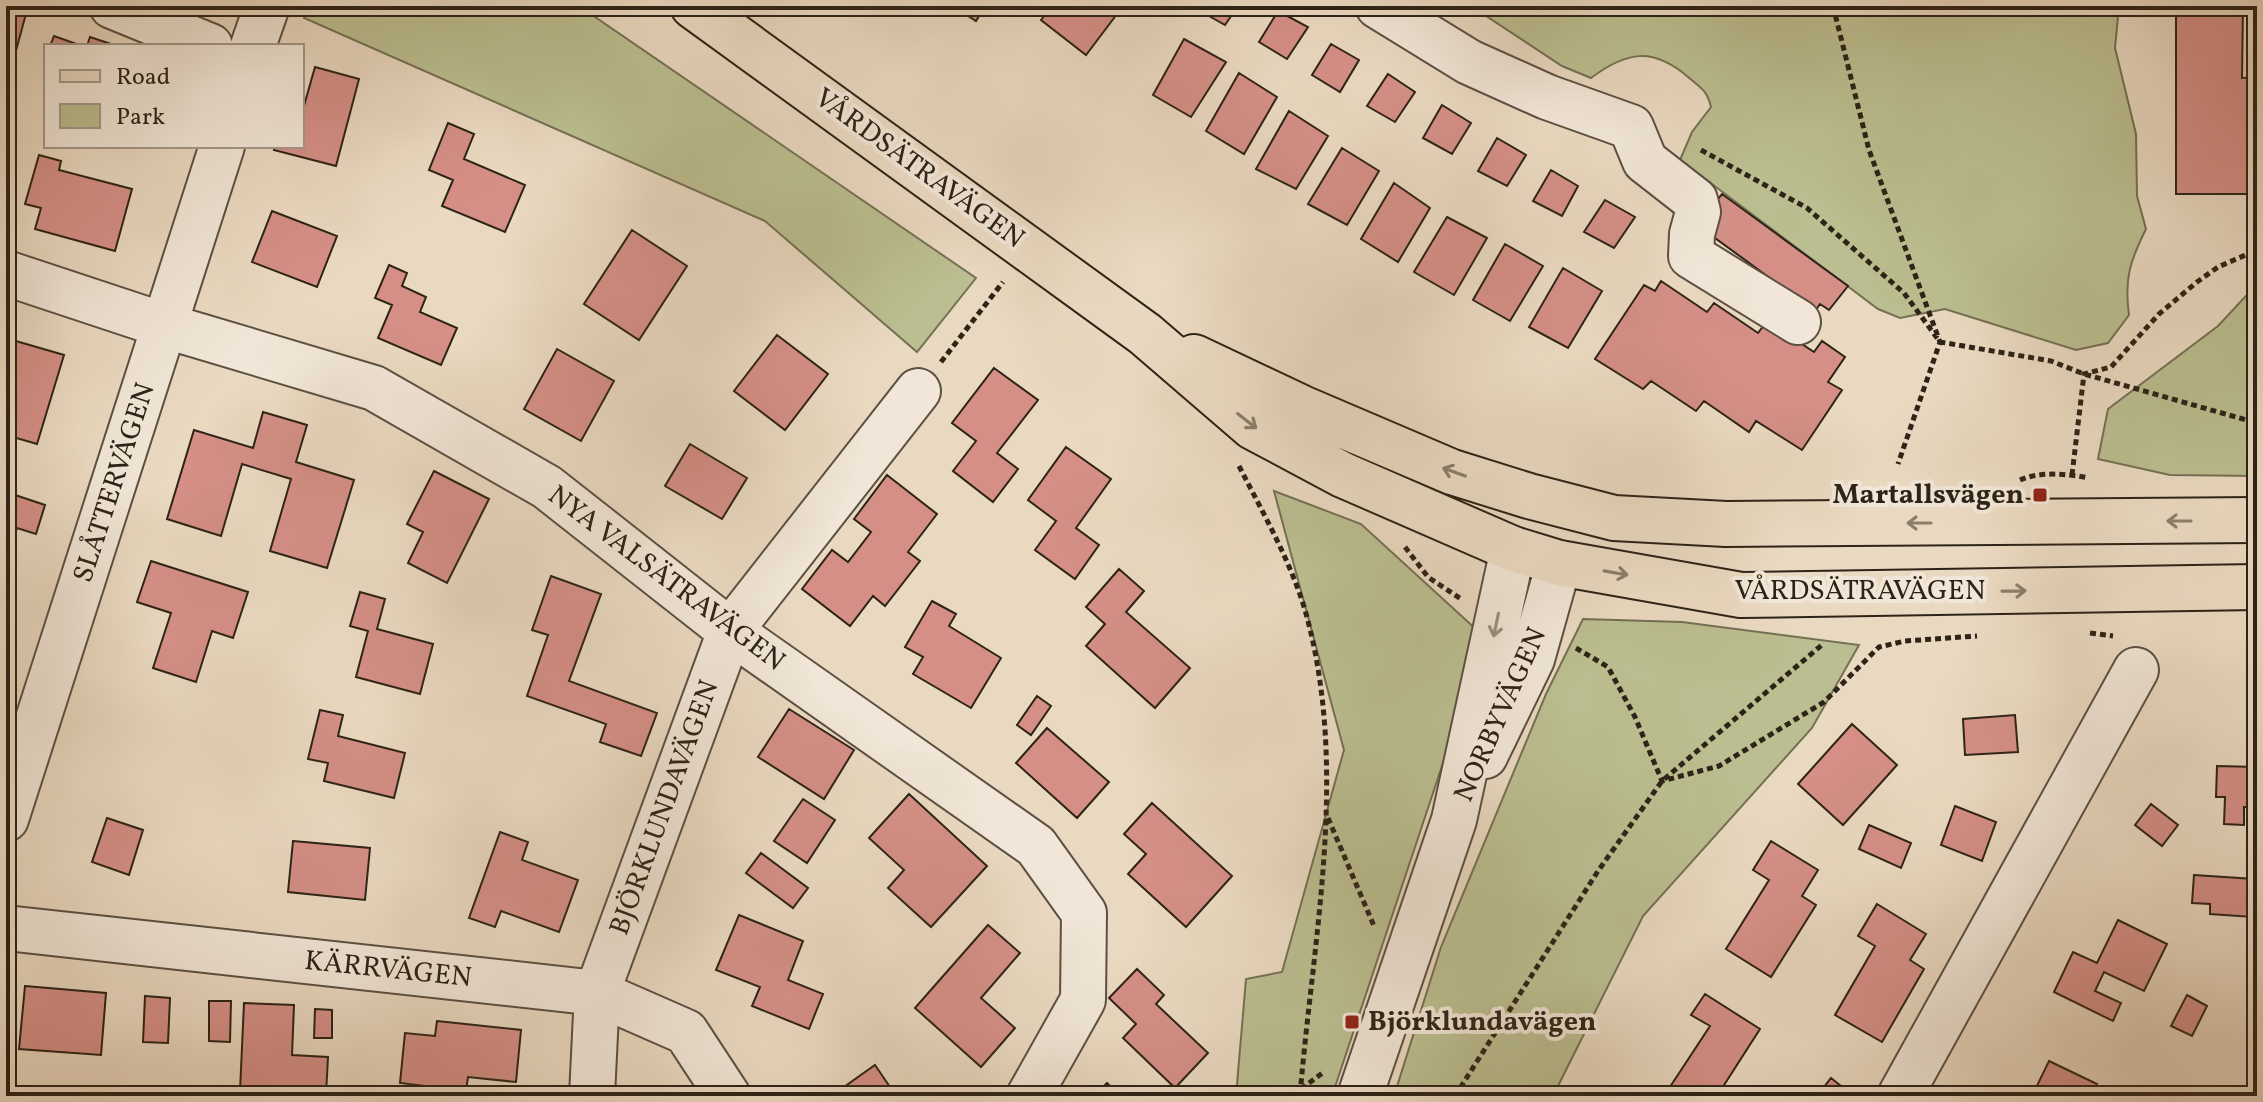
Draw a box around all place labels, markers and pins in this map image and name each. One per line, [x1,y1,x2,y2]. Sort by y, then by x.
place label: Martallsvägen [1833,476,2024,515]
marker: Martallsvägen [2031,486,2049,504]
place label: Björklundavägen [1368,1003,1596,1042]
marker: Björklundavägen [1343,1013,1361,1031]

